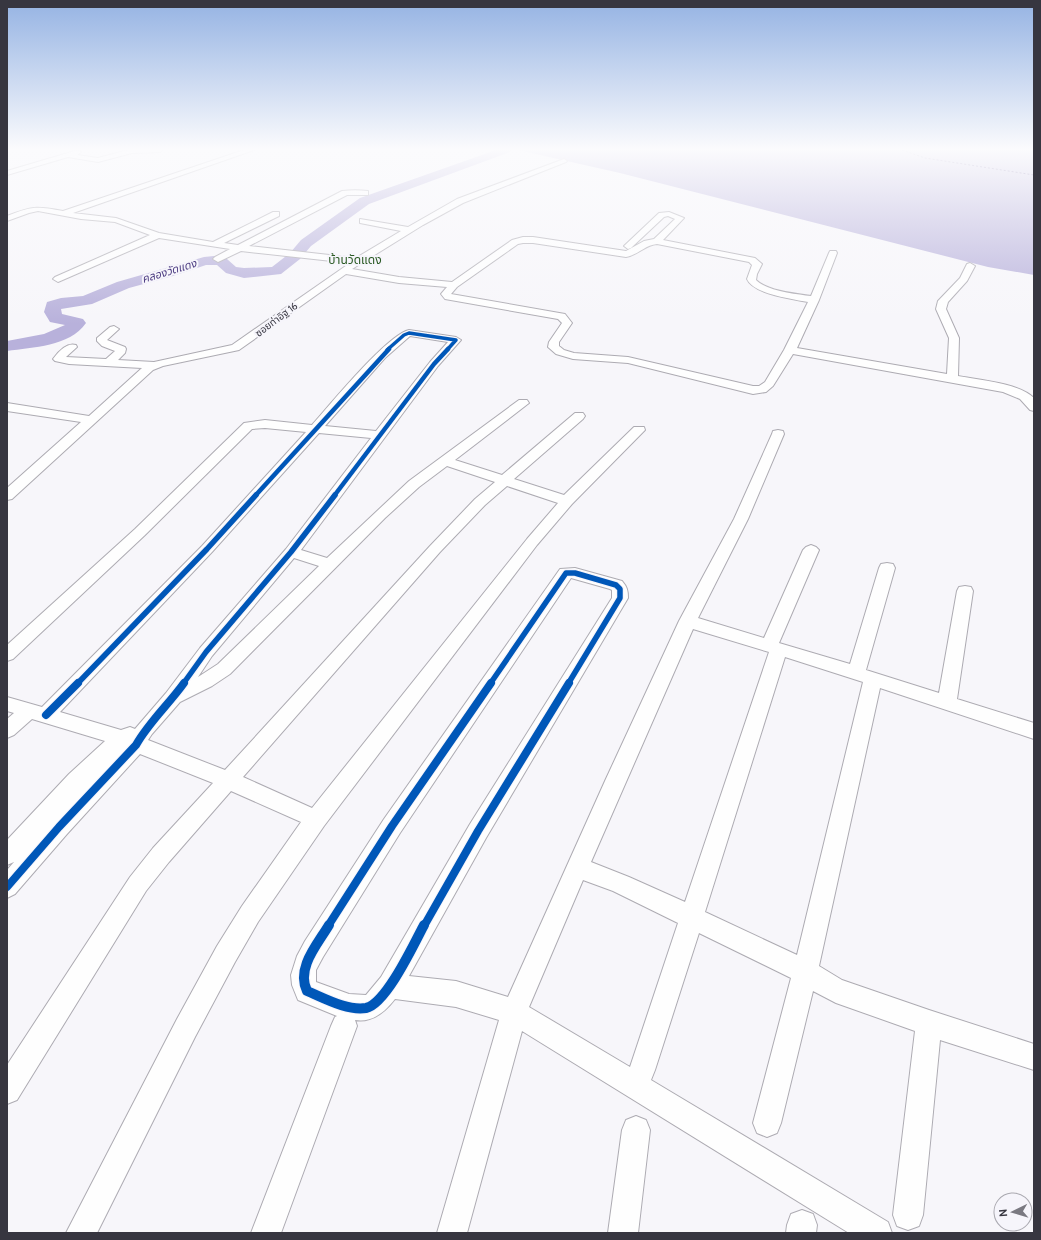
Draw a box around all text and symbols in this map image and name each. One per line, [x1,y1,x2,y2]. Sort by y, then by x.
district label: บ้านวัดแดง [328,252,382,267]
water label: คลองวัดแดง [140,256,199,286]
street label: ซอยท่าอิฐ 16 [253,299,300,340]
north arrow [993,1192,1033,1232]
text: N [996,1208,1010,1217]

